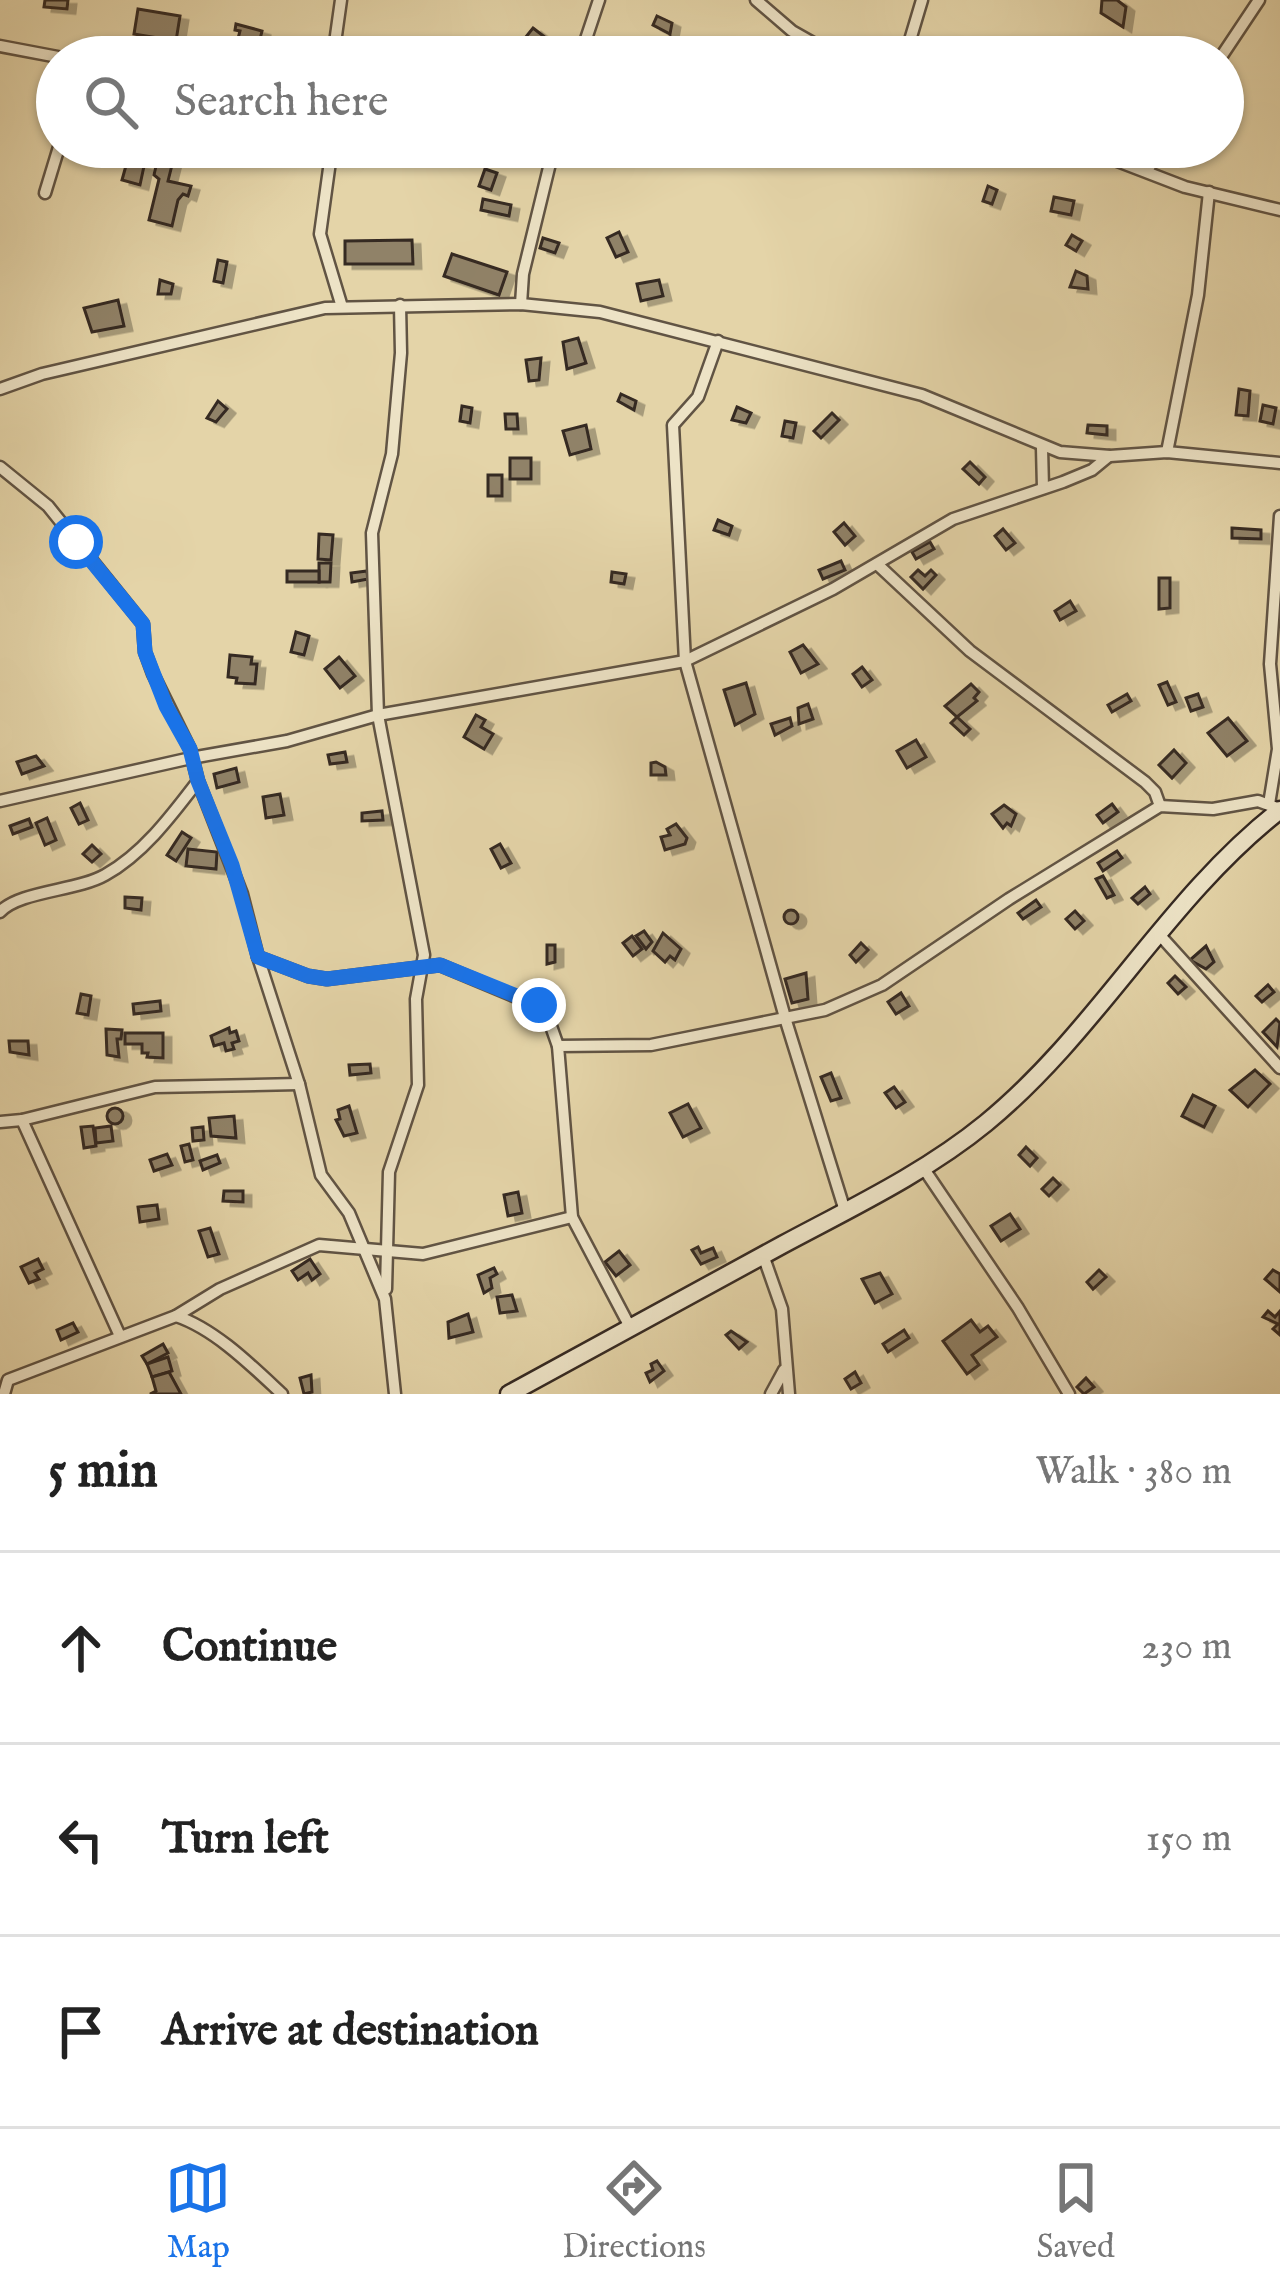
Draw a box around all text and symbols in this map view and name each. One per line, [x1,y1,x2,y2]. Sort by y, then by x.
search box [36,36,1244,168]
icon: search [78,69,144,135]
text: Search here [174,74,388,131]
route start [49,515,103,569]
route end [512,978,566,1032]
text: 5 min [48,1440,158,1505]
text: Walk · 380 m [1036,1448,1232,1497]
icon: ahead [48,1615,114,1681]
text: Continue [162,1619,337,1676]
text: 230 m [1141,1623,1232,1672]
icon: left [48,1807,114,1873]
text: Turn left [162,1811,329,1868]
text: 150 m [1146,1815,1232,1864]
icon: arrive [48,1999,114,2065]
text: Arrive at destination [162,2003,539,2060]
tab: Map [165,2155,231,2269]
tab: Directions [562,2155,706,2269]
tab: Saved [1037,2155,1115,2269]

